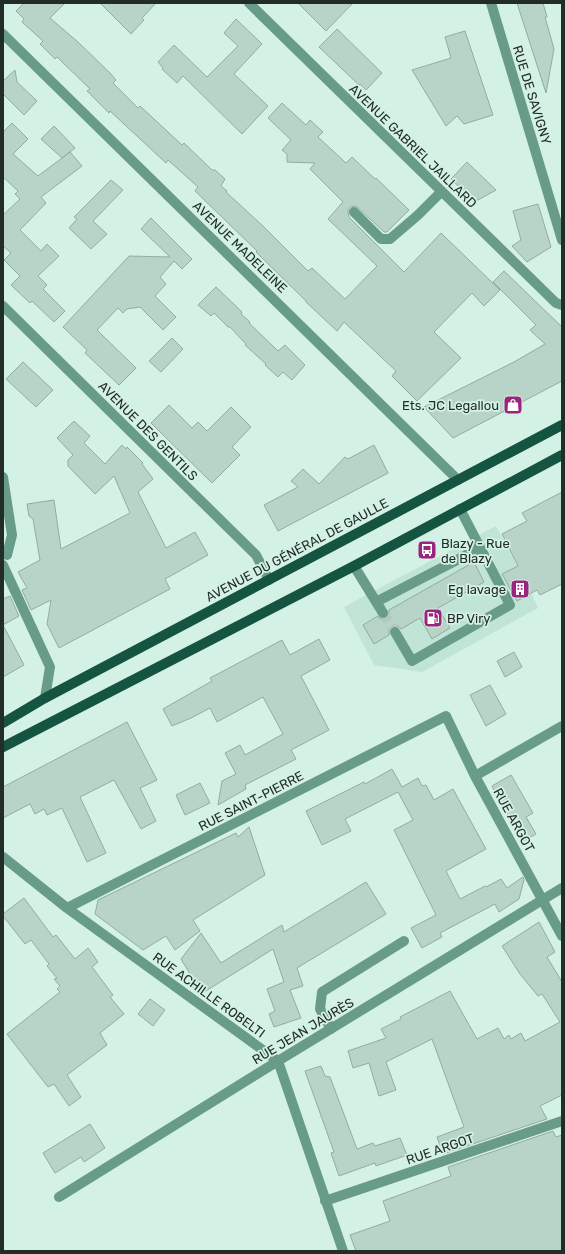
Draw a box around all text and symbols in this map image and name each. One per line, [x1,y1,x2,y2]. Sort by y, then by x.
street label: RUE DE SAVIGNY [510,44,554,147]
street label: AVENUE GABRIEL JAILLARD [346,81,480,211]
street label: AVENUE MADELEINE [190,198,290,296]
street label: AVENUE DES GENTILS [95,378,201,484]
shop icon: Ets. JC Legallou [502,394,524,416]
place label: Ets. JC Legallou [402,398,499,414]
street label: AVENUE DU GÉNÉRAL DE GAULLE [203,495,391,605]
place label: Blazy - Rue de Blazy [441,536,510,566]
bus stop icon: Blazy - Rue de Blazy [416,539,438,561]
building icon: Eg lavage [509,578,531,600]
place label: Eg lavage [448,582,506,598]
fuel station icon: BP Viry [422,607,444,629]
place label: BP Viry [447,611,490,626]
street label: RUE SAINT-PIERRE [196,768,306,834]
street label: RUE ARGOT [490,786,538,855]
street label: RUE ACHILLE ROBELTI [150,949,268,1041]
street label: RUE JEAN JAURÈS [249,995,357,1067]
street label: RUE ARGOT [404,1130,476,1168]

